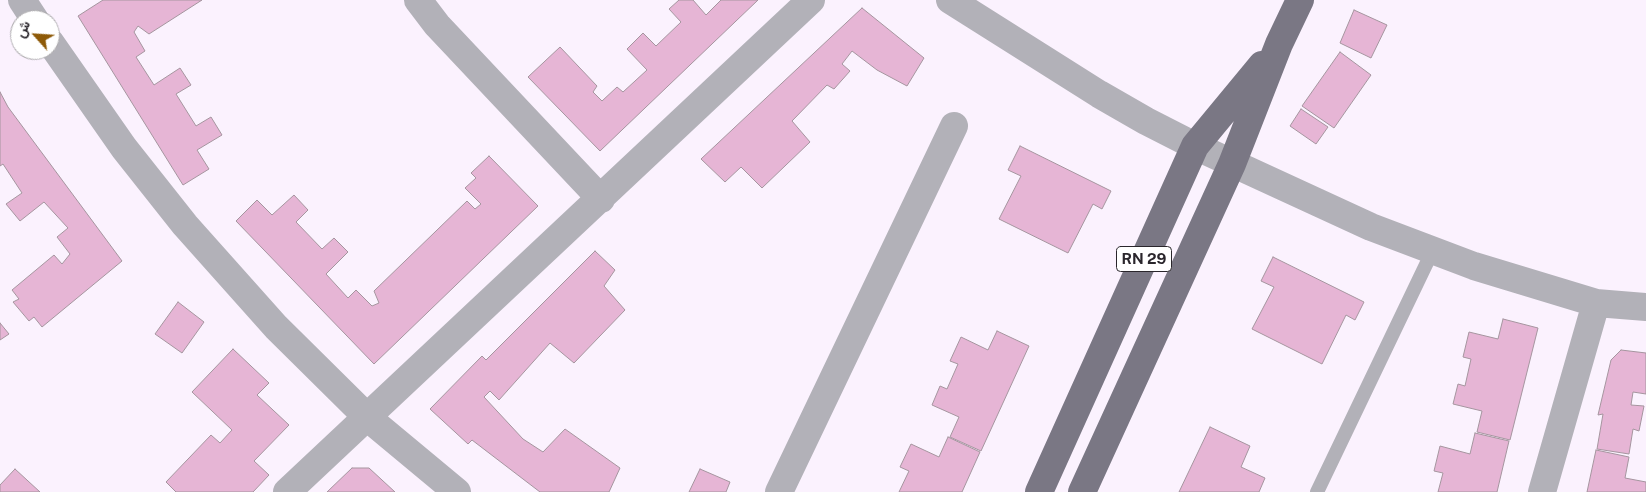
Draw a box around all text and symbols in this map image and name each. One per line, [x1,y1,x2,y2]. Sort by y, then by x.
north arrow [10,10,60,60]
text: ش [12,18,33,40]
road number: RN 29 [1116,246,1172,272]

